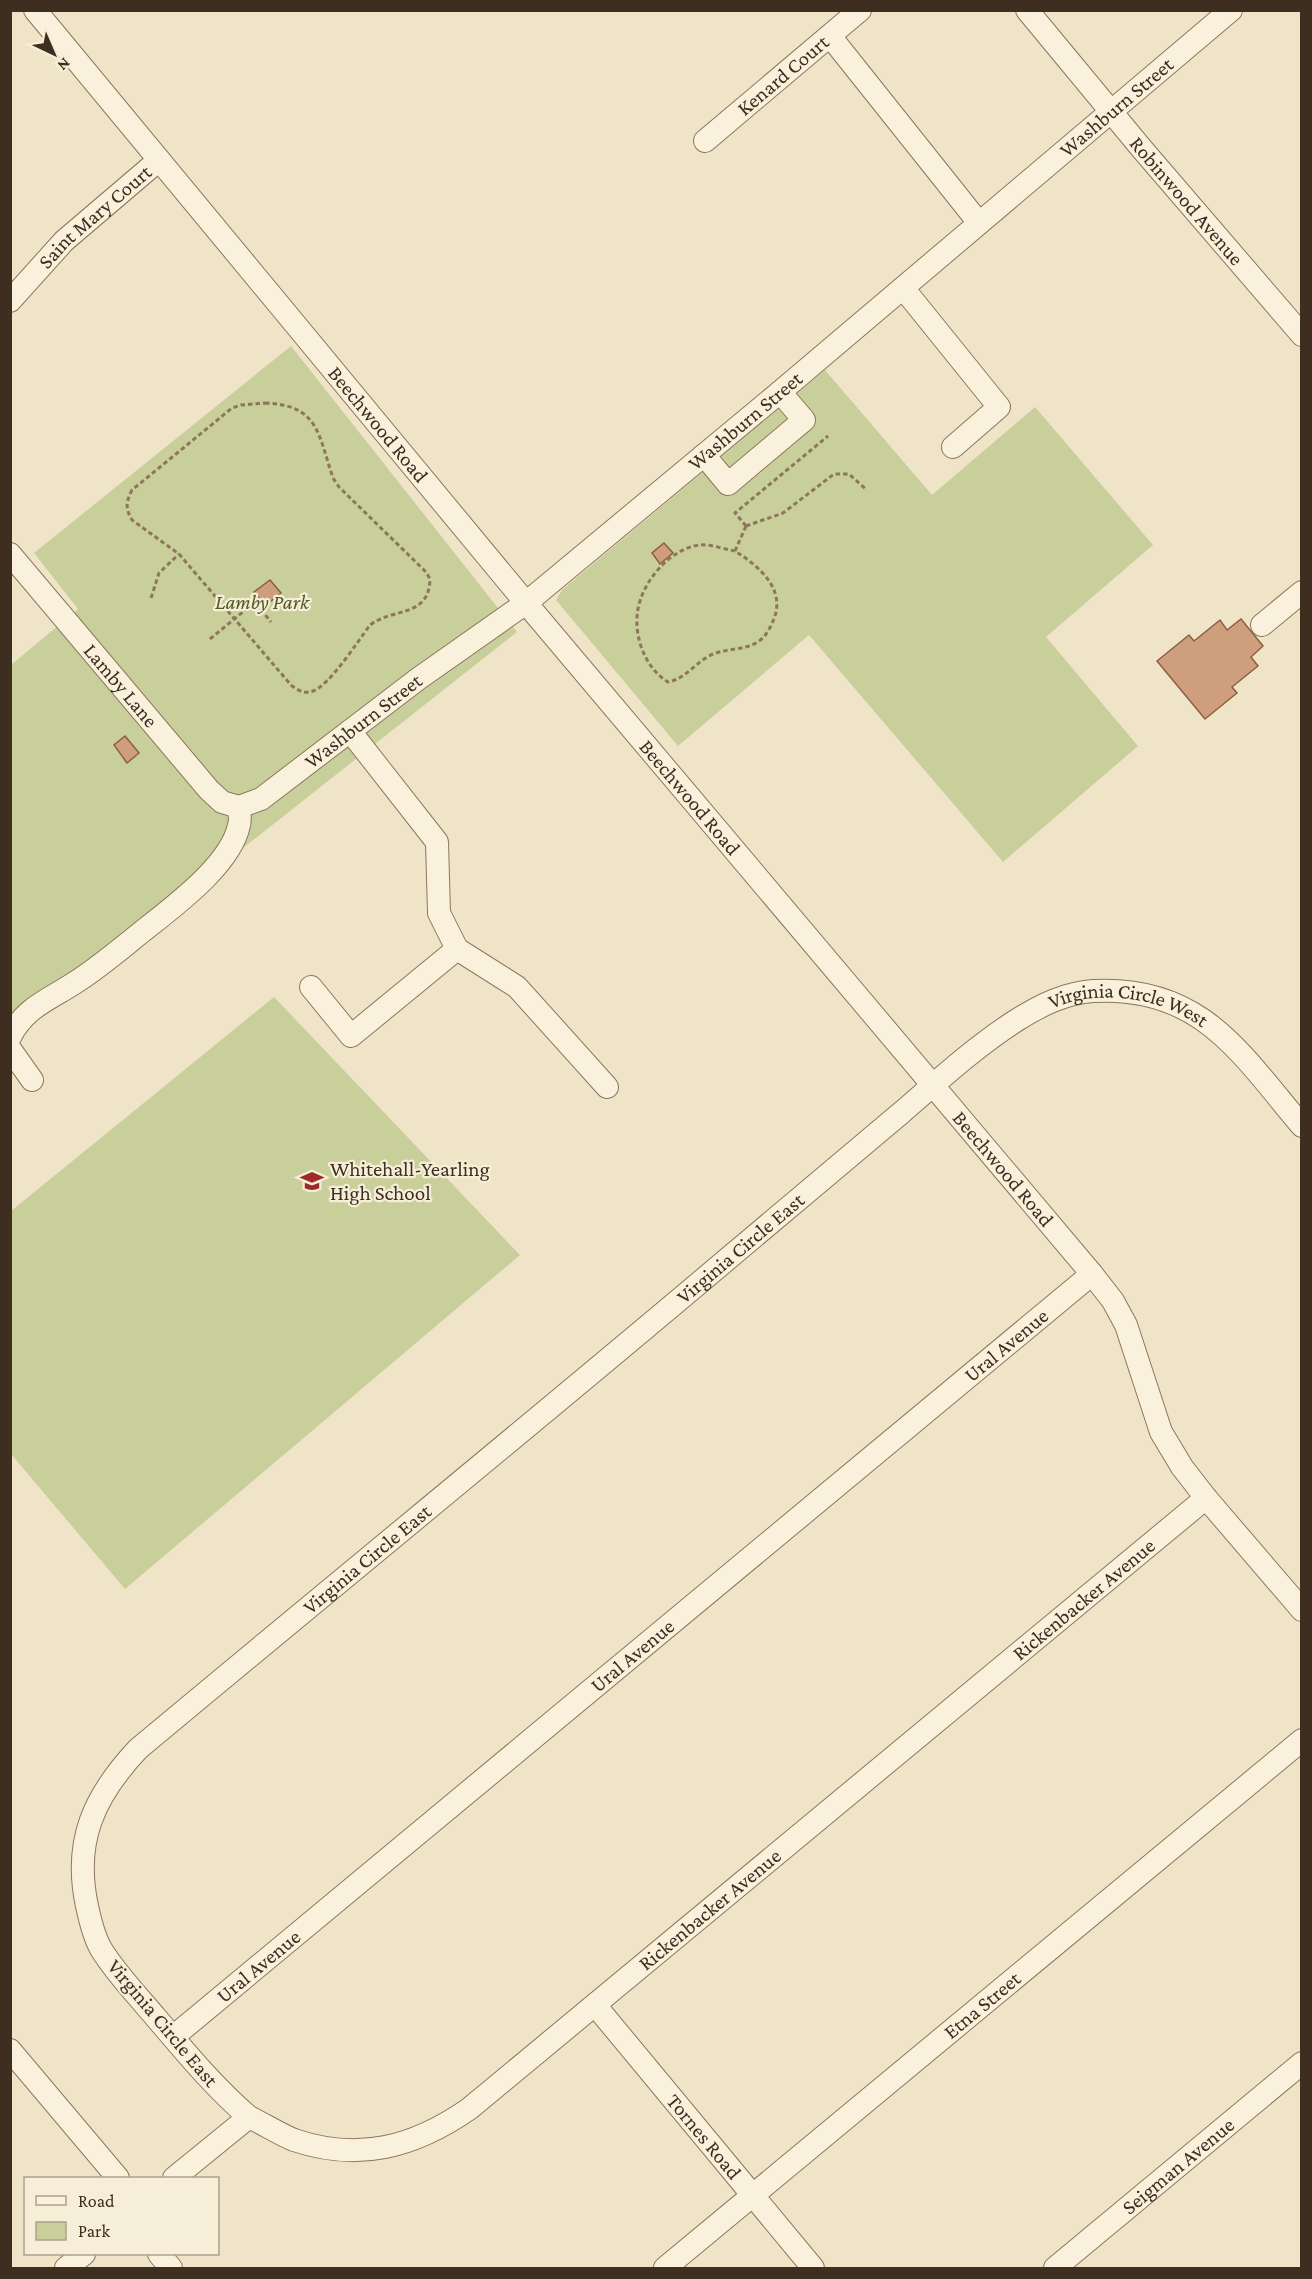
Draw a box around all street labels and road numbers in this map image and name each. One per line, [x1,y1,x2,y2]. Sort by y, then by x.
street label: Kenard Court [732,29,834,121]
street label: Washburn Street [1055,52,1179,162]
street label: Robinwood Avenue [1125,132,1249,270]
street label: Saint Mary Court [33,159,157,273]
street label: Beechwood Road [323,361,433,487]
street label: Washburn Street [683,366,808,475]
street label: Lamby Lane [79,639,163,732]
street label: Washburn Street [300,668,427,773]
street label: Beechwood Road [634,735,745,860]
street label: Virginia Circle West [1045,979,1214,1033]
street label: Beechwood Road [948,1106,1059,1231]
street label: Virginia Circle East [672,1187,810,1309]
street label: Ural Avenue [959,1303,1053,1387]
street label: Virginia Circle East [298,1499,437,1619]
street label: Rickenbacker Avenue [1008,1533,1160,1665]
street label: Ural Avenue [586,1614,679,1697]
street label: Rickenbacker Avenue [634,1844,786,1975]
street label: Ural Avenue [212,1924,305,2008]
street label: Virginia Circle East [103,1954,224,2092]
street label: Etna Street [939,1966,1026,2044]
street label: Tornes Road [662,2089,746,2184]
street label: Seigman Avenue [1117,2112,1239,2219]

